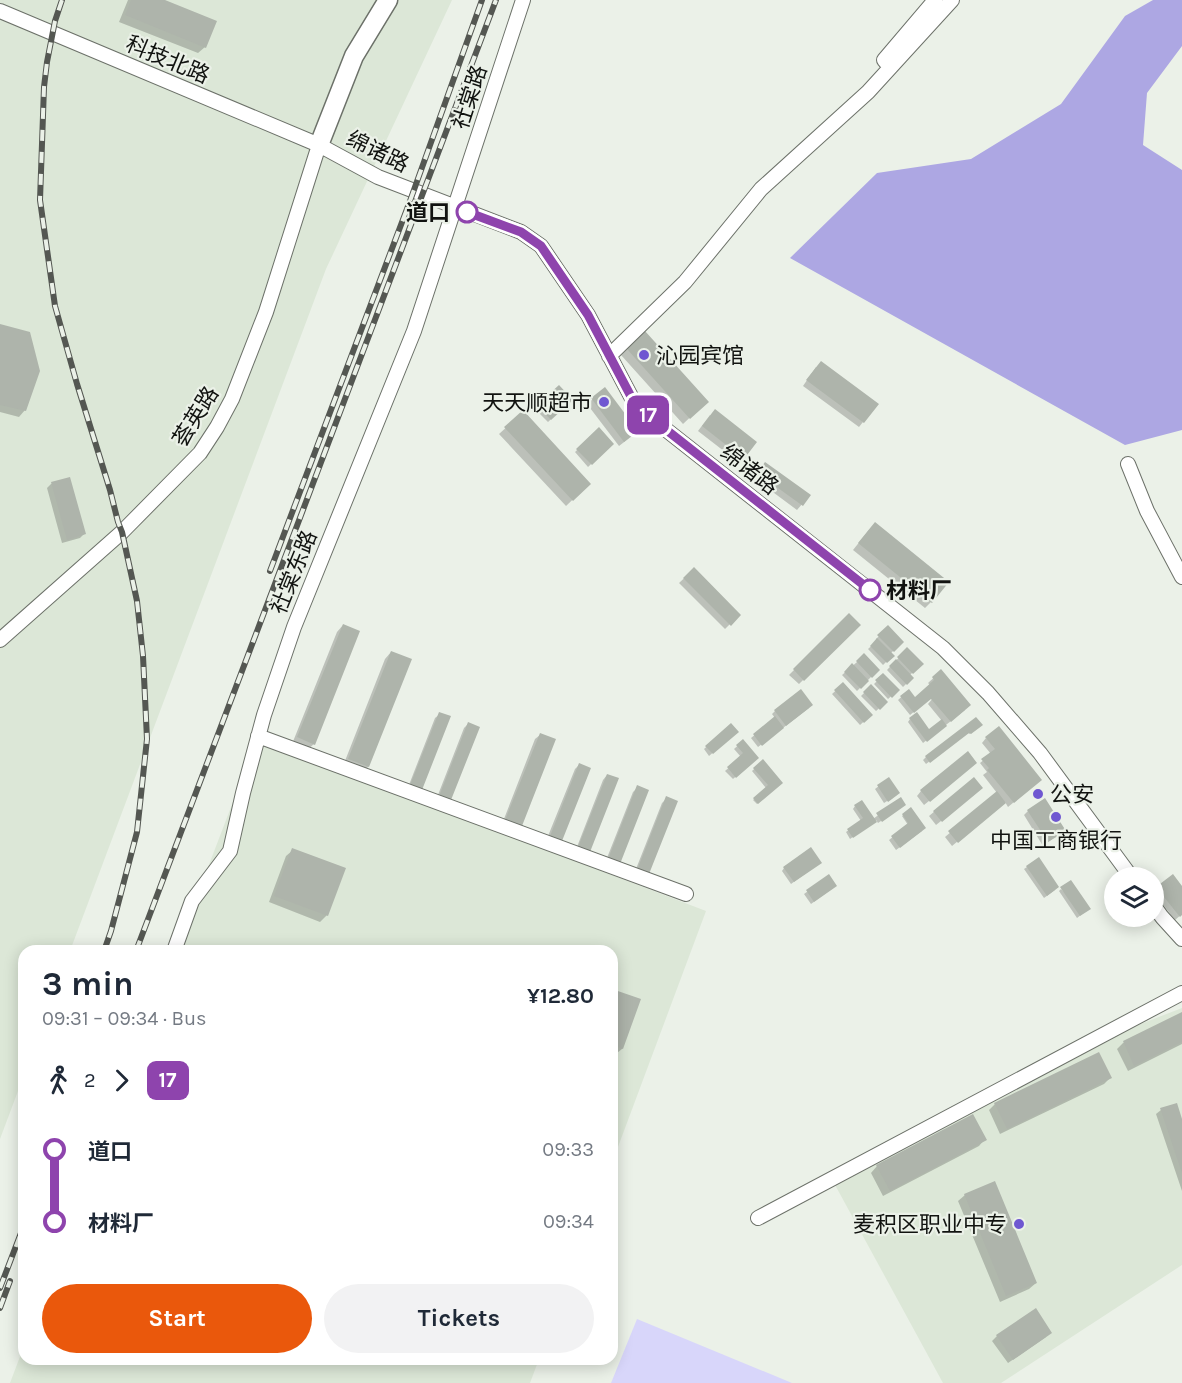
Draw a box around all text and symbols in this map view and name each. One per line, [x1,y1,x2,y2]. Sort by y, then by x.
street label: 科技北路 [122,31,213,89]
street label: 社棠路 [447,62,493,133]
street label: 绵诸路 [342,126,413,178]
place label: 道口 [406,200,450,226]
marker: 道口 [456,201,478,223]
place label: 沁园宾馆 [656,343,744,369]
marker: 沁园宾馆 [637,348,651,362]
street label: 荟英路 [167,382,224,451]
place label: 天天顺超市 [482,390,592,416]
marker: 天天顺超市 [597,395,611,409]
line badge: 17 [621,396,675,434]
text: 17 [639,403,657,427]
street label: 绵诸路 [715,439,783,500]
street label: 社棠东路 [265,527,322,618]
place label: 材料厂 [886,578,952,604]
marker: 材料厂 [859,579,881,601]
place label: 公安 [1050,782,1094,808]
marker: 公安 [1031,787,1045,801]
marker: 中国工商银行 [1049,810,1063,824]
place label: 中国工商银行 [990,828,1122,854]
map controls [1104,867,1164,927]
button: layers [1104,867,1164,927]
text: 3 min [42,965,134,1003]
text: ¥12.80 [527,983,594,1009]
text: 09:31 – 09:34 · Bus [42,1007,207,1030]
icon: walk [42,1064,75,1097]
icon: forward [105,1064,138,1097]
text: 17 [159,1068,177,1092]
text: 2 [84,1069,96,1092]
text: 09:33 [542,1138,594,1161]
text: 道口 [88,1139,132,1165]
text: 09:34 [543,1210,594,1233]
text: 材料厂 [88,1211,154,1237]
place label: 麦积区职业中专 [853,1212,1007,1238]
marker: 麦积区职业中专 [1012,1217,1026,1231]
button: Start [42,1284,312,1353]
button: Tickets [324,1284,594,1353]

